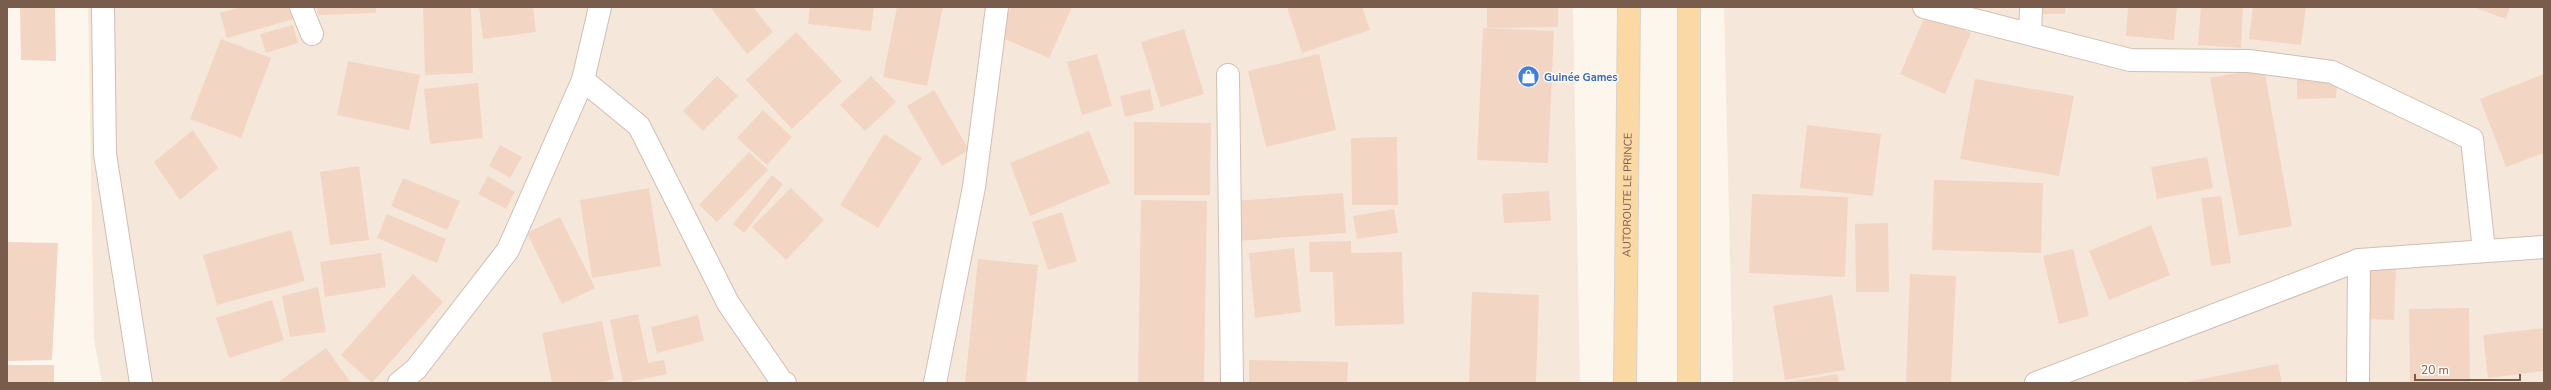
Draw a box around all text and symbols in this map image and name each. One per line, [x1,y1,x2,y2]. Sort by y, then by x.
shop icon: Guinée Games [1515,64,1541,90]
place label: Guinée Games [1544,70,1618,85]
street label: AUTOROUTE LE PRINCE [1619,133,1635,257]
scale bar [2415,356,2520,382]
text: 20 m [2421,362,2449,378]

